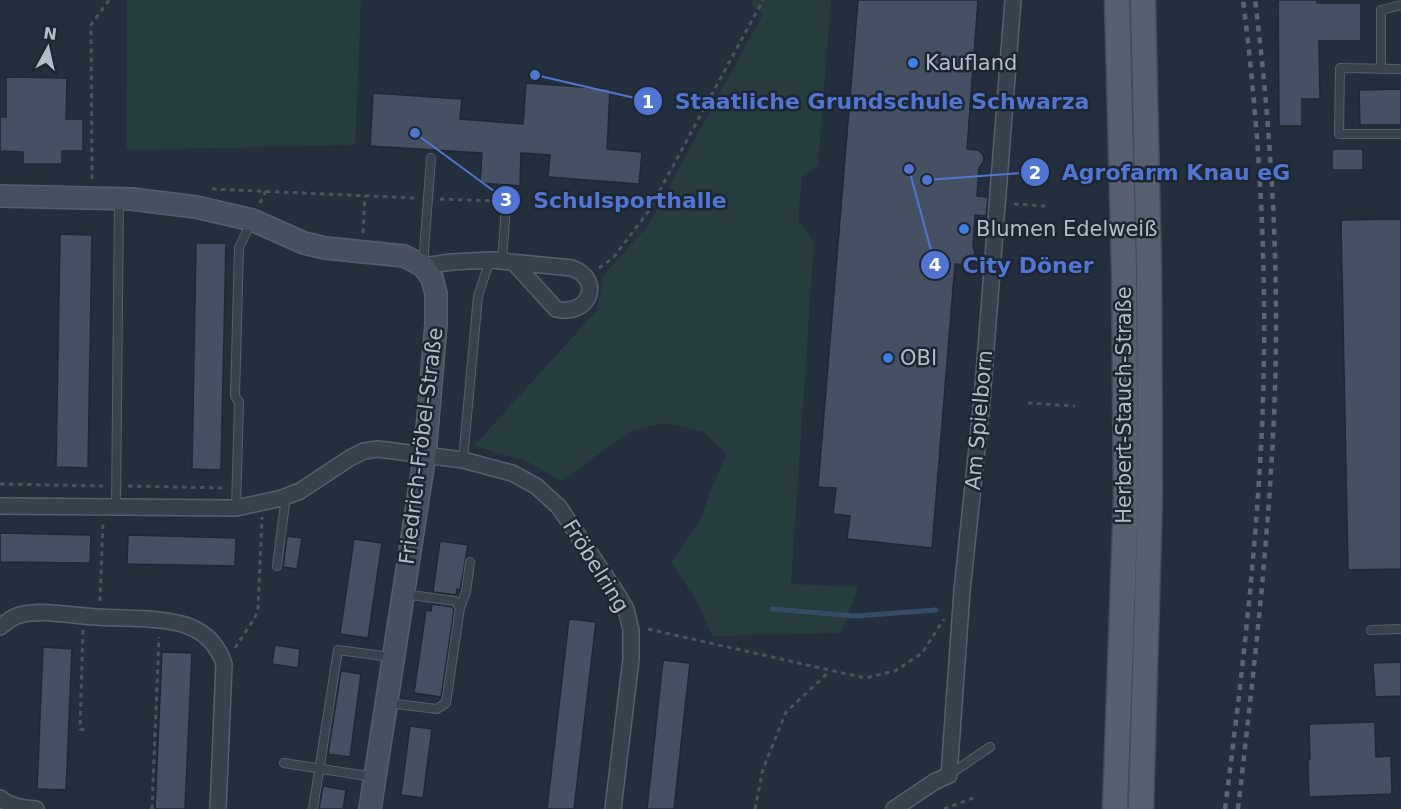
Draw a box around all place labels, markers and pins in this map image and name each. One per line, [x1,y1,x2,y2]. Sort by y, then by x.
place label: Kaufland [925,51,1017,75]
marker: Kaufland [906,56,920,70]
callout: Staatliche Grundschule Schwarza [633,81,1101,121]
callout: Agrofarm Knau eG [1020,152,1302,192]
callout: Schulsporthalle [491,180,739,220]
place label: Blumen Edelweiß [976,217,1157,241]
marker: Blumen Edelweiß [957,222,971,236]
callout: City Döner [920,245,1105,285]
place label: OBI [900,346,937,370]
marker: OBI [881,351,895,365]

